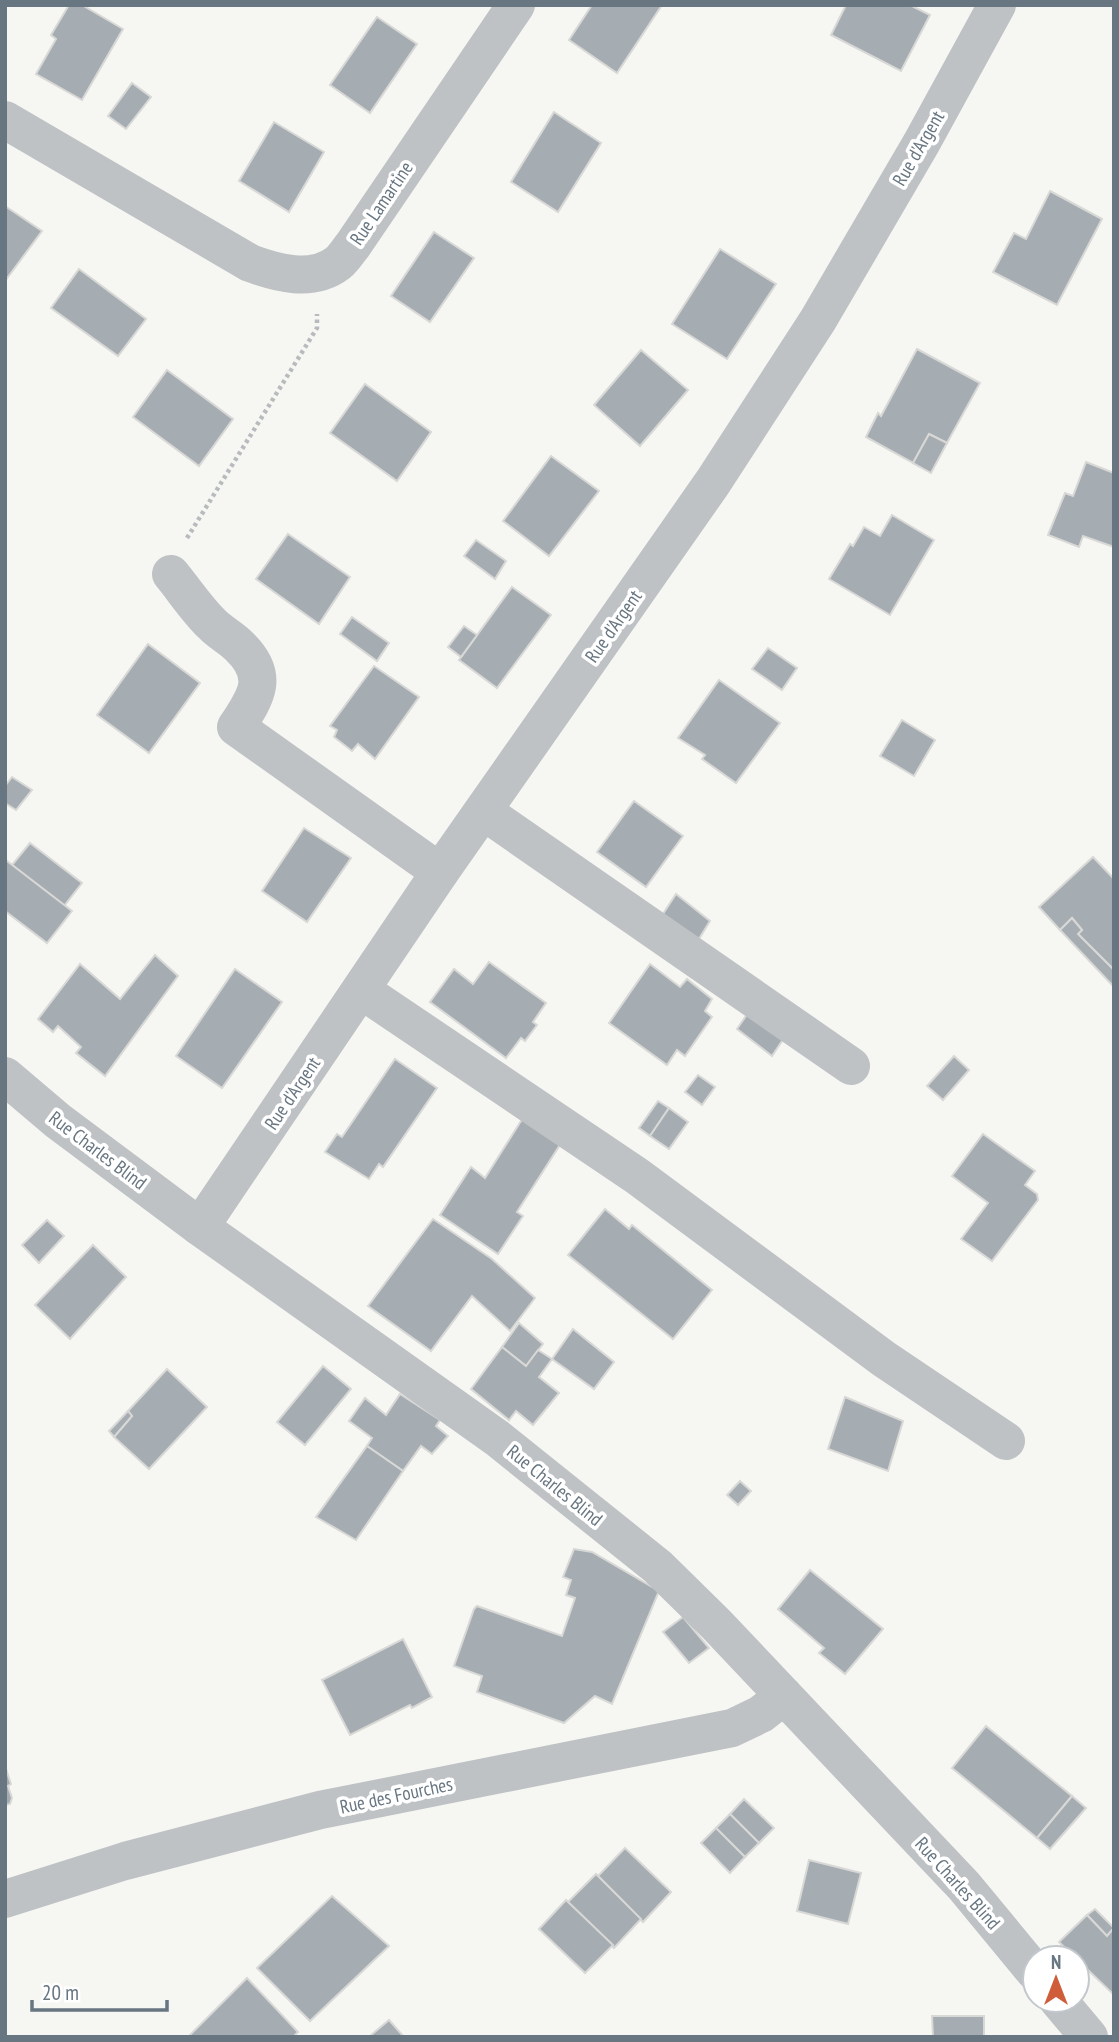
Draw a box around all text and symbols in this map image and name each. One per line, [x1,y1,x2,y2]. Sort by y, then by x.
street label: Rue d'Argent [887,105,949,190]
street label: Rue Lamartine [344,157,418,249]
street label: Rue d'Argent [579,585,647,667]
street label: Rue d'Argent [259,1051,326,1134]
street label: Rue Charles Blind [44,1106,152,1194]
street label: Rue Charles Blind [502,1439,608,1531]
street label: Rue des Fourches [337,1771,455,1819]
street label: Rue Charles Blind [910,1832,1006,1934]
north arrow [1021,1944,1091,2014]
text: N [1051,1950,1061,1974]
scale bar [32,1968,166,2012]
text: 20 m [42,1979,79,2006]

